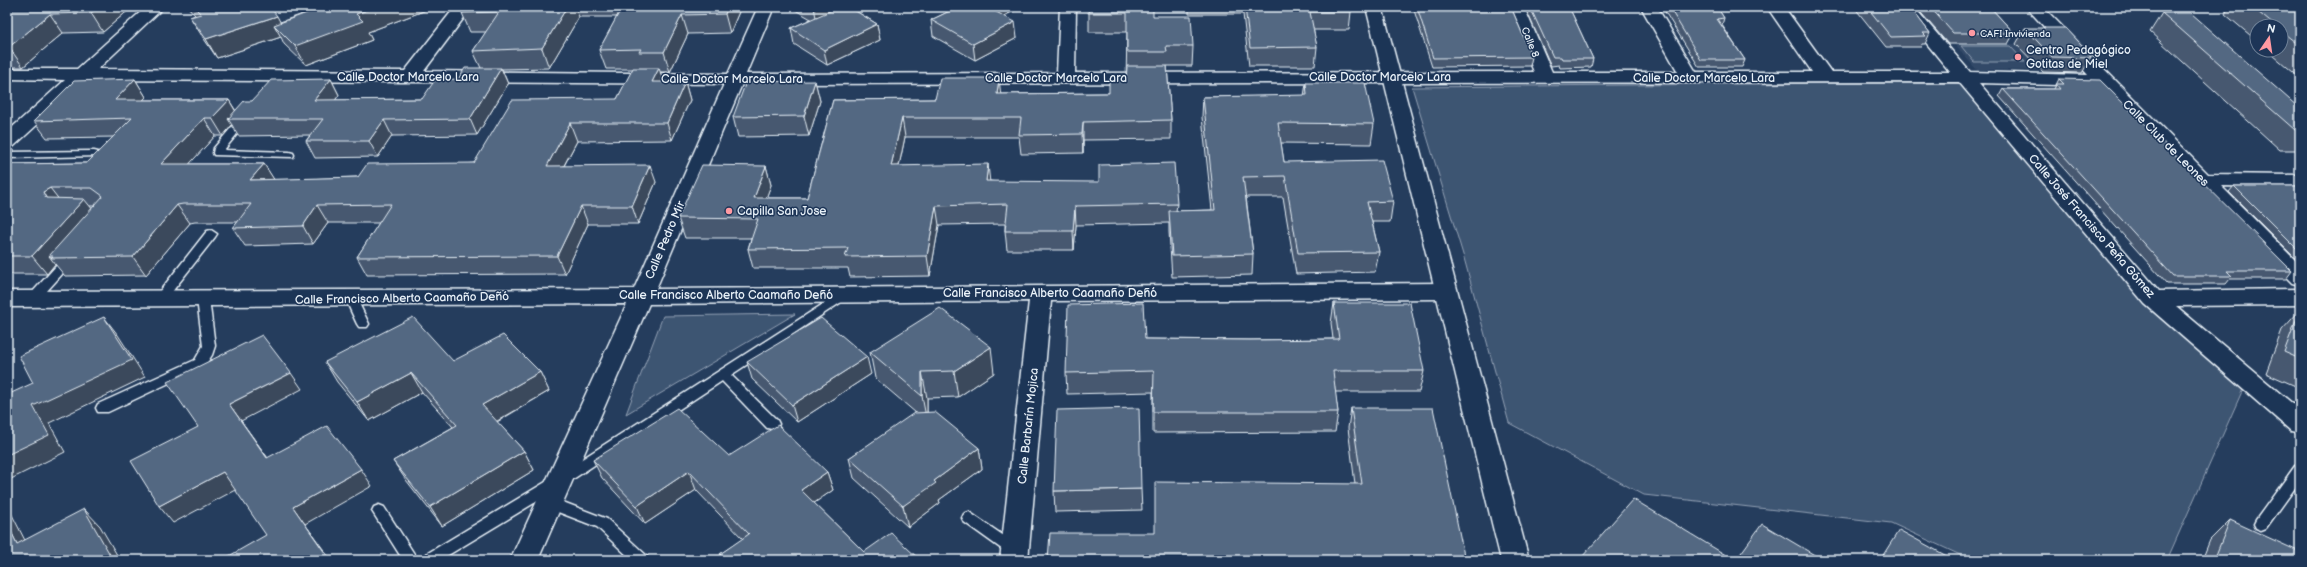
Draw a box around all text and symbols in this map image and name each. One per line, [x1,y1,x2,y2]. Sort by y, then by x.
north arrow [2249,18,2289,58]
text: N [2266,21,2277,36]
street label: Calle 8 [1519,25,1542,59]
marker: CAFI Invivienda [1967,28,1977,38]
place label: CAFI Invivienda [1980,28,2051,40]
place label: Centro Pedagógico Gotitas de Miel [2026,43,2131,72]
marker: Centro Pedagógico Gotitas de Miel [2013,52,2023,62]
street label: Calle Doctor Marcelo Lara [337,70,479,85]
street label: Calle Doctor Marcelo Lara [1309,70,1451,85]
street label: Calle Doctor Marcelo Lara [985,71,1127,86]
street label: Calle Doctor Marcelo Lara [1633,71,1775,86]
street label: Calle Doctor Marcelo Lara [661,72,803,87]
street label: Calle Club de Leones [2119,97,2212,190]
street label: Calle José Francisco Peña Gómez [2025,151,2158,301]
street label: Calle Pedro Mir [642,198,689,282]
place label: Capilla San Jose [737,204,826,219]
marker: Capilla San Jose [724,206,734,216]
street label: Calle Francisco Alberto Caamaño Deñó [943,286,1157,301]
street label: Calle Francisco Alberto Caamaño Deñó [619,288,833,303]
street label: Calle Francisco Alberto Caamaño Deñó [295,289,509,308]
street label: Calle Barbarín Mojica [1015,367,1042,485]

